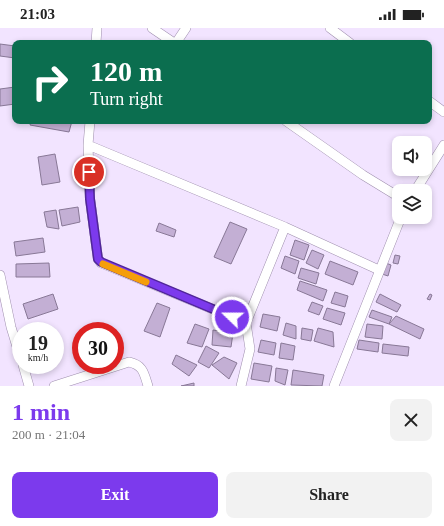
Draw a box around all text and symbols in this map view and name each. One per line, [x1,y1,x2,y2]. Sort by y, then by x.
text: 21:03 [20,6,55,22]
icon: right [24,56,76,108]
text: 120 m [90,56,162,87]
text: Turn right [90,89,163,109]
map controls [392,136,432,224]
button: sound [392,136,432,176]
pin [72,155,106,189]
icon: arrive [78,161,100,183]
button: layers [392,184,432,224]
position arrow [211,296,253,338]
speed limit sign: 30 [72,322,124,374]
text: 19 [28,332,48,354]
text: km/h [28,352,48,363]
text: 1 min [12,399,70,425]
button: close [390,399,432,441]
text: 200 m · 21:04 [12,427,85,442]
button: Exit [12,472,218,518]
button: Share [226,472,432,518]

